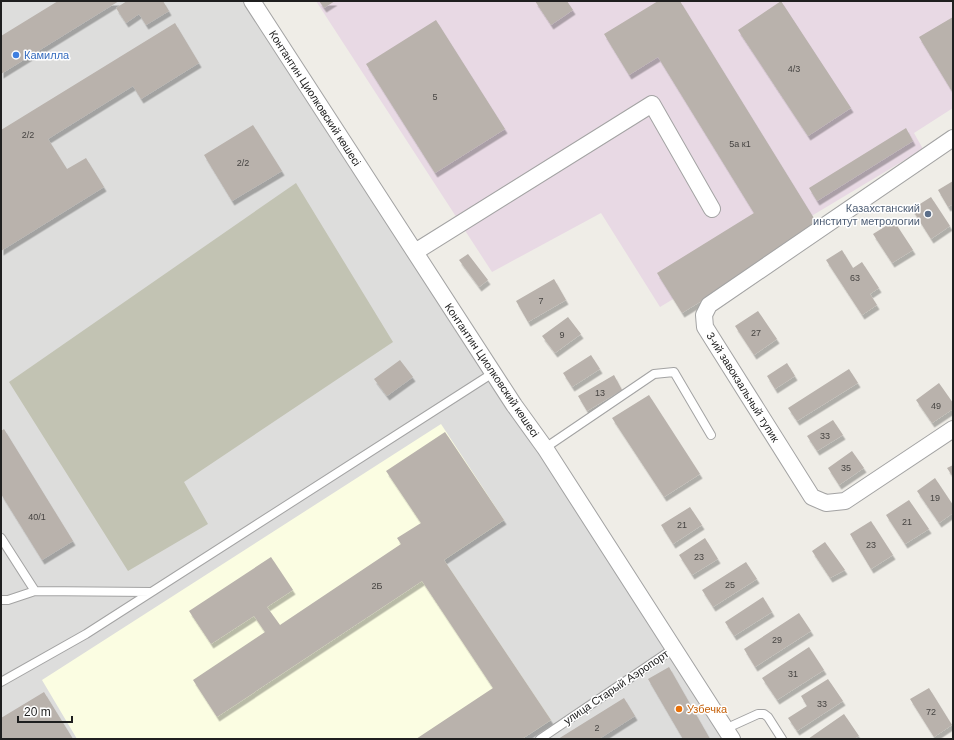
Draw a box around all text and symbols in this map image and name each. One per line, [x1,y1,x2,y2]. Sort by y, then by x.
street label: Контантин Циолковский көшесі [267,28,363,168]
place label: Камилла [24,49,70,61]
marker: Камилла [11,50,21,60]
house number: 4/3 [788,64,800,74]
house number: 5 [432,92,438,102]
house number: 2/2 [22,130,34,140]
house number: 5а к1 [729,139,751,149]
house number: 2/2 [237,158,249,168]
place label: Казахстанский институт метрологии [813,202,920,227]
marker: Казахстанский институт метрологии [923,209,933,219]
house number: 63 [850,273,860,283]
house number: 7 [538,296,544,306]
street label: Контантин Циолковский көшесі [443,301,541,439]
house number: 27 [751,328,761,338]
house number: 9 [559,330,565,340]
street label: 3-ий завокзальный тупик [704,330,782,444]
house number: 13 [595,388,605,398]
house number: 49 [931,401,941,411]
house number: 33 [820,431,830,441]
house number: 35 [841,463,851,473]
house number: 19 [930,493,940,503]
house number: 40/1 [28,512,46,522]
house number: 21 [902,517,912,527]
house number: 21 [677,520,687,530]
house number: 23 [866,540,876,550]
house number: 23 [694,552,704,562]
house number: 25 [725,580,735,590]
house number: 2Б [372,581,383,591]
house number: 29 [772,635,782,645]
street label: улица Старый Аэропорт [561,647,671,727]
house number: 31 [788,669,798,679]
scale bar [18,698,72,724]
house number: 33 [817,699,827,709]
place label: Узбечка [687,703,728,715]
marker: Узбечка [674,704,684,714]
text: 20 m [24,705,51,719]
house number: 72 [926,707,936,717]
house number: 2 [594,723,600,733]

